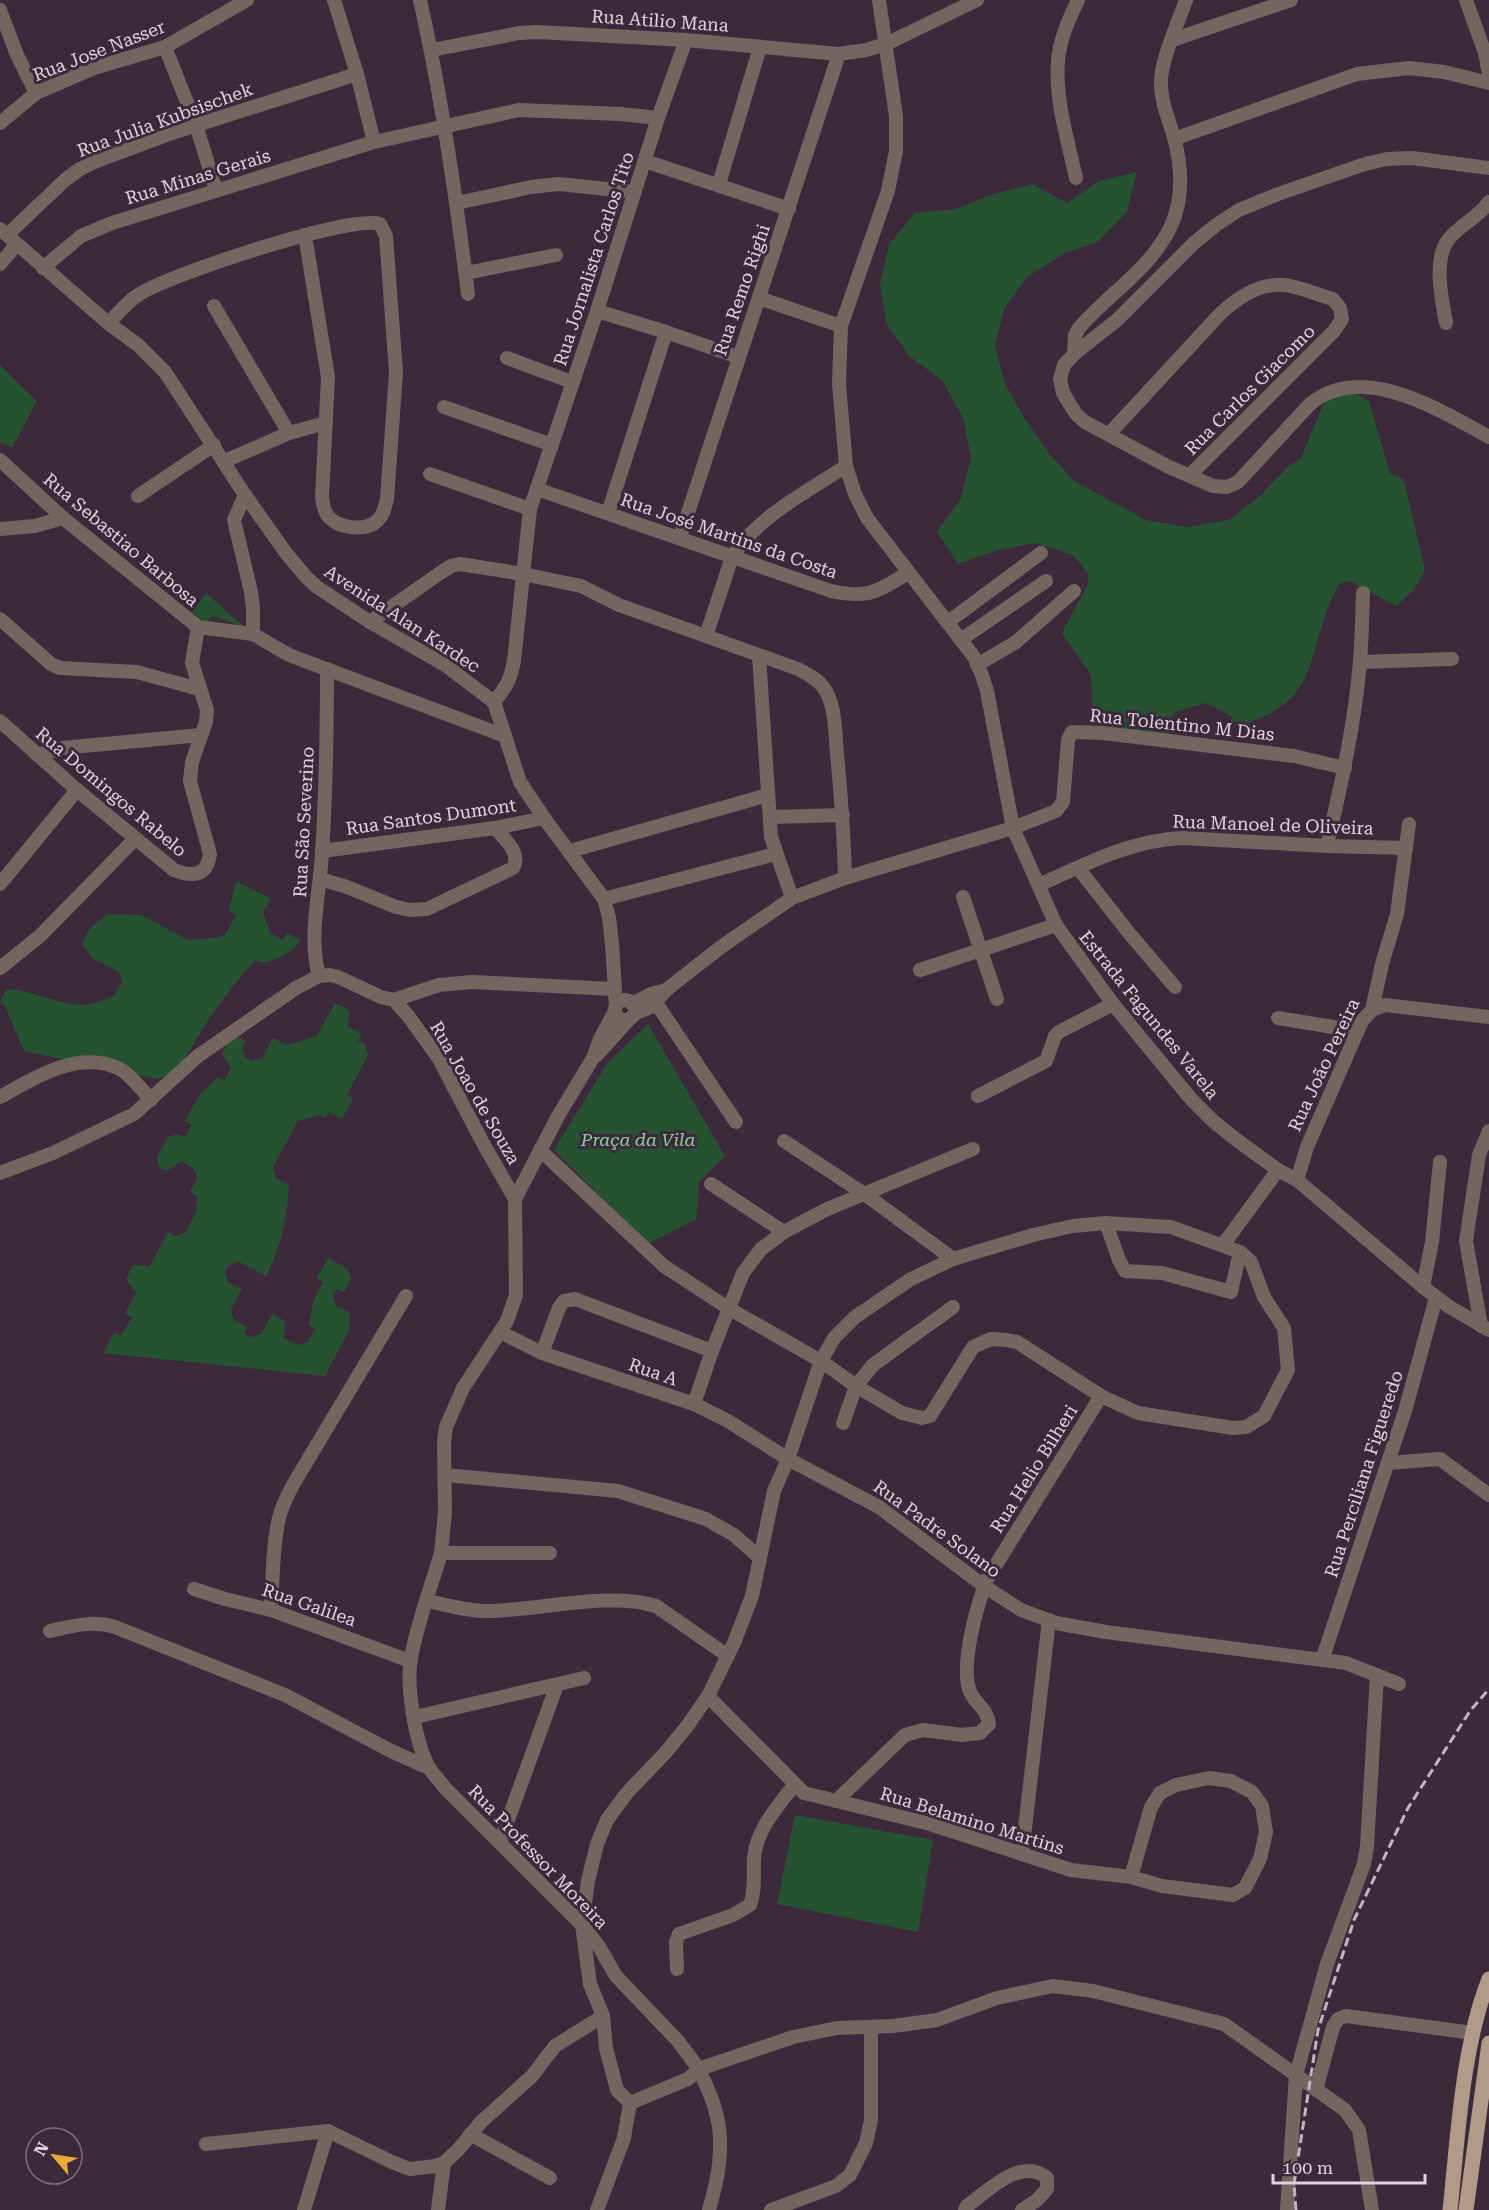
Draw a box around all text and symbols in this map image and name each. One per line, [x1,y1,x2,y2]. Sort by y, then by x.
street label: Rua Atilio Mana [591,5,730,36]
street label: Rua Jose Nasser [30,16,168,85]
street label: Rua Julia Kubsischek [74,78,256,161]
street label: Rua Minas Gerais [123,144,273,209]
street label: Rua Jornalista Carlos Tito [549,149,638,368]
street label: Rua Remo Righi [709,221,774,358]
street label: Rua Carlos Giacomo [1180,320,1319,459]
street label: Rua Sebastiao Barbosa [39,468,203,611]
street label: Rua José Martins da Costa [618,488,841,583]
street label: Avenida Alan Kardec [321,561,484,677]
street label: Rua Tolentino M Dias [1088,704,1276,745]
street label: Rua Domingos Rabelo [32,722,191,861]
street label: Rua São Severino [289,746,318,898]
street label: Rua Santos Dumont [344,794,518,839]
street label: Rua Manoel de Oliveira [1172,810,1374,839]
street label: Estrada Fagundes Varela [1075,926,1224,1103]
street label: Rua João Pereira [1283,995,1364,1135]
street label: Rua Joao de Souza [426,1018,525,1168]
park label: Praça da Vila [580,1129,695,1150]
street label: Rua A [626,1353,681,1390]
street label: Rua Perciliana Figueredo [1320,1368,1407,1580]
street label: Rua Helio Bilheri [986,1401,1082,1537]
street label: Rua Padre Solano [870,1475,1005,1582]
street label: Rua Galilea [259,1579,359,1631]
street label: Rua Professor Moreira [464,1780,613,1933]
street label: Rua Belamino Martins [878,1783,1067,1859]
north arrow [24,2126,84,2186]
text: N [30,2139,53,2159]
scale bar [1273,2147,1424,2185]
text: 100 m [1282,2157,1333,2178]

